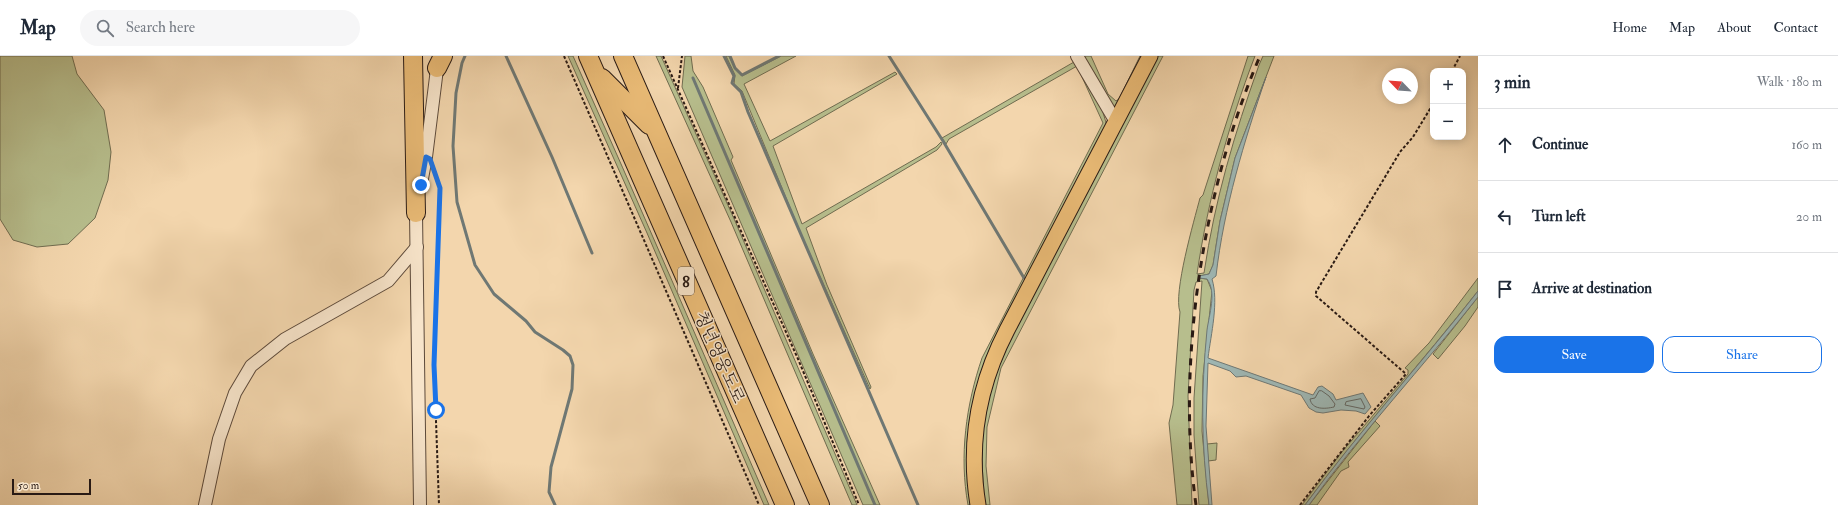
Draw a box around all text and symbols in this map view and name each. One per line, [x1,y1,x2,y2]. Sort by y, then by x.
search box [80,10,360,46]
text: Map [20,16,56,40]
icon: search [94,17,116,39]
text: Search here [126,18,195,37]
text: Home [1612,19,1647,36]
text: Map [1669,19,1695,36]
text: About [1717,19,1751,36]
text: Contact [1773,19,1818,36]
north arrow [1382,68,1418,104]
map controls [1430,68,1466,140]
button: + [1430,68,1466,104]
text: 3 min [1494,72,1531,93]
text: Walk · 180 m [1757,74,1822,90]
button: − [1430,104,1466,140]
icon: ahead [1494,134,1516,156]
text: Continue [1532,135,1588,154]
text: 160 m [1791,137,1822,153]
route end [412,176,430,194]
icon: left [1494,206,1516,228]
text: Turn left [1532,207,1586,226]
text: 20 m [1796,209,1822,225]
road number: 8 [678,267,694,295]
icon: arrive [1494,278,1516,300]
text: Arrive at destination [1532,279,1652,298]
street label: 청년영웅도로 [690,308,749,407]
button: Save [1494,336,1654,373]
button: Share [1662,336,1822,373]
route start [427,401,445,419]
scale bar [12,477,91,496]
text: 50 m [18,479,39,492]

